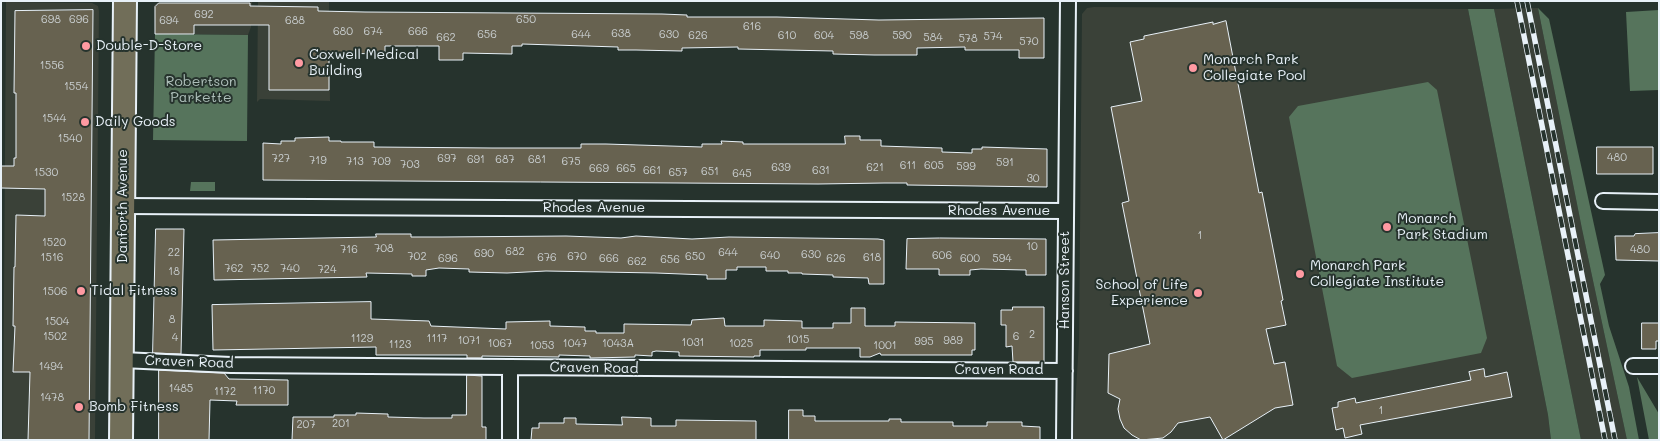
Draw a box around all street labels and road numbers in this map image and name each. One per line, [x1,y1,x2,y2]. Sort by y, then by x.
street label: Danforth Avenue [115,149,131,263]
street label: Rhodes Avenue [543,200,645,216]
street label: Rhodes Avenue [948,203,1050,219]
street label: Hanson Street [1057,231,1073,329]
street label: Craven Road [144,352,234,372]
street label: Craven Road [549,359,639,377]
street label: Craven Road [955,362,1043,378]

